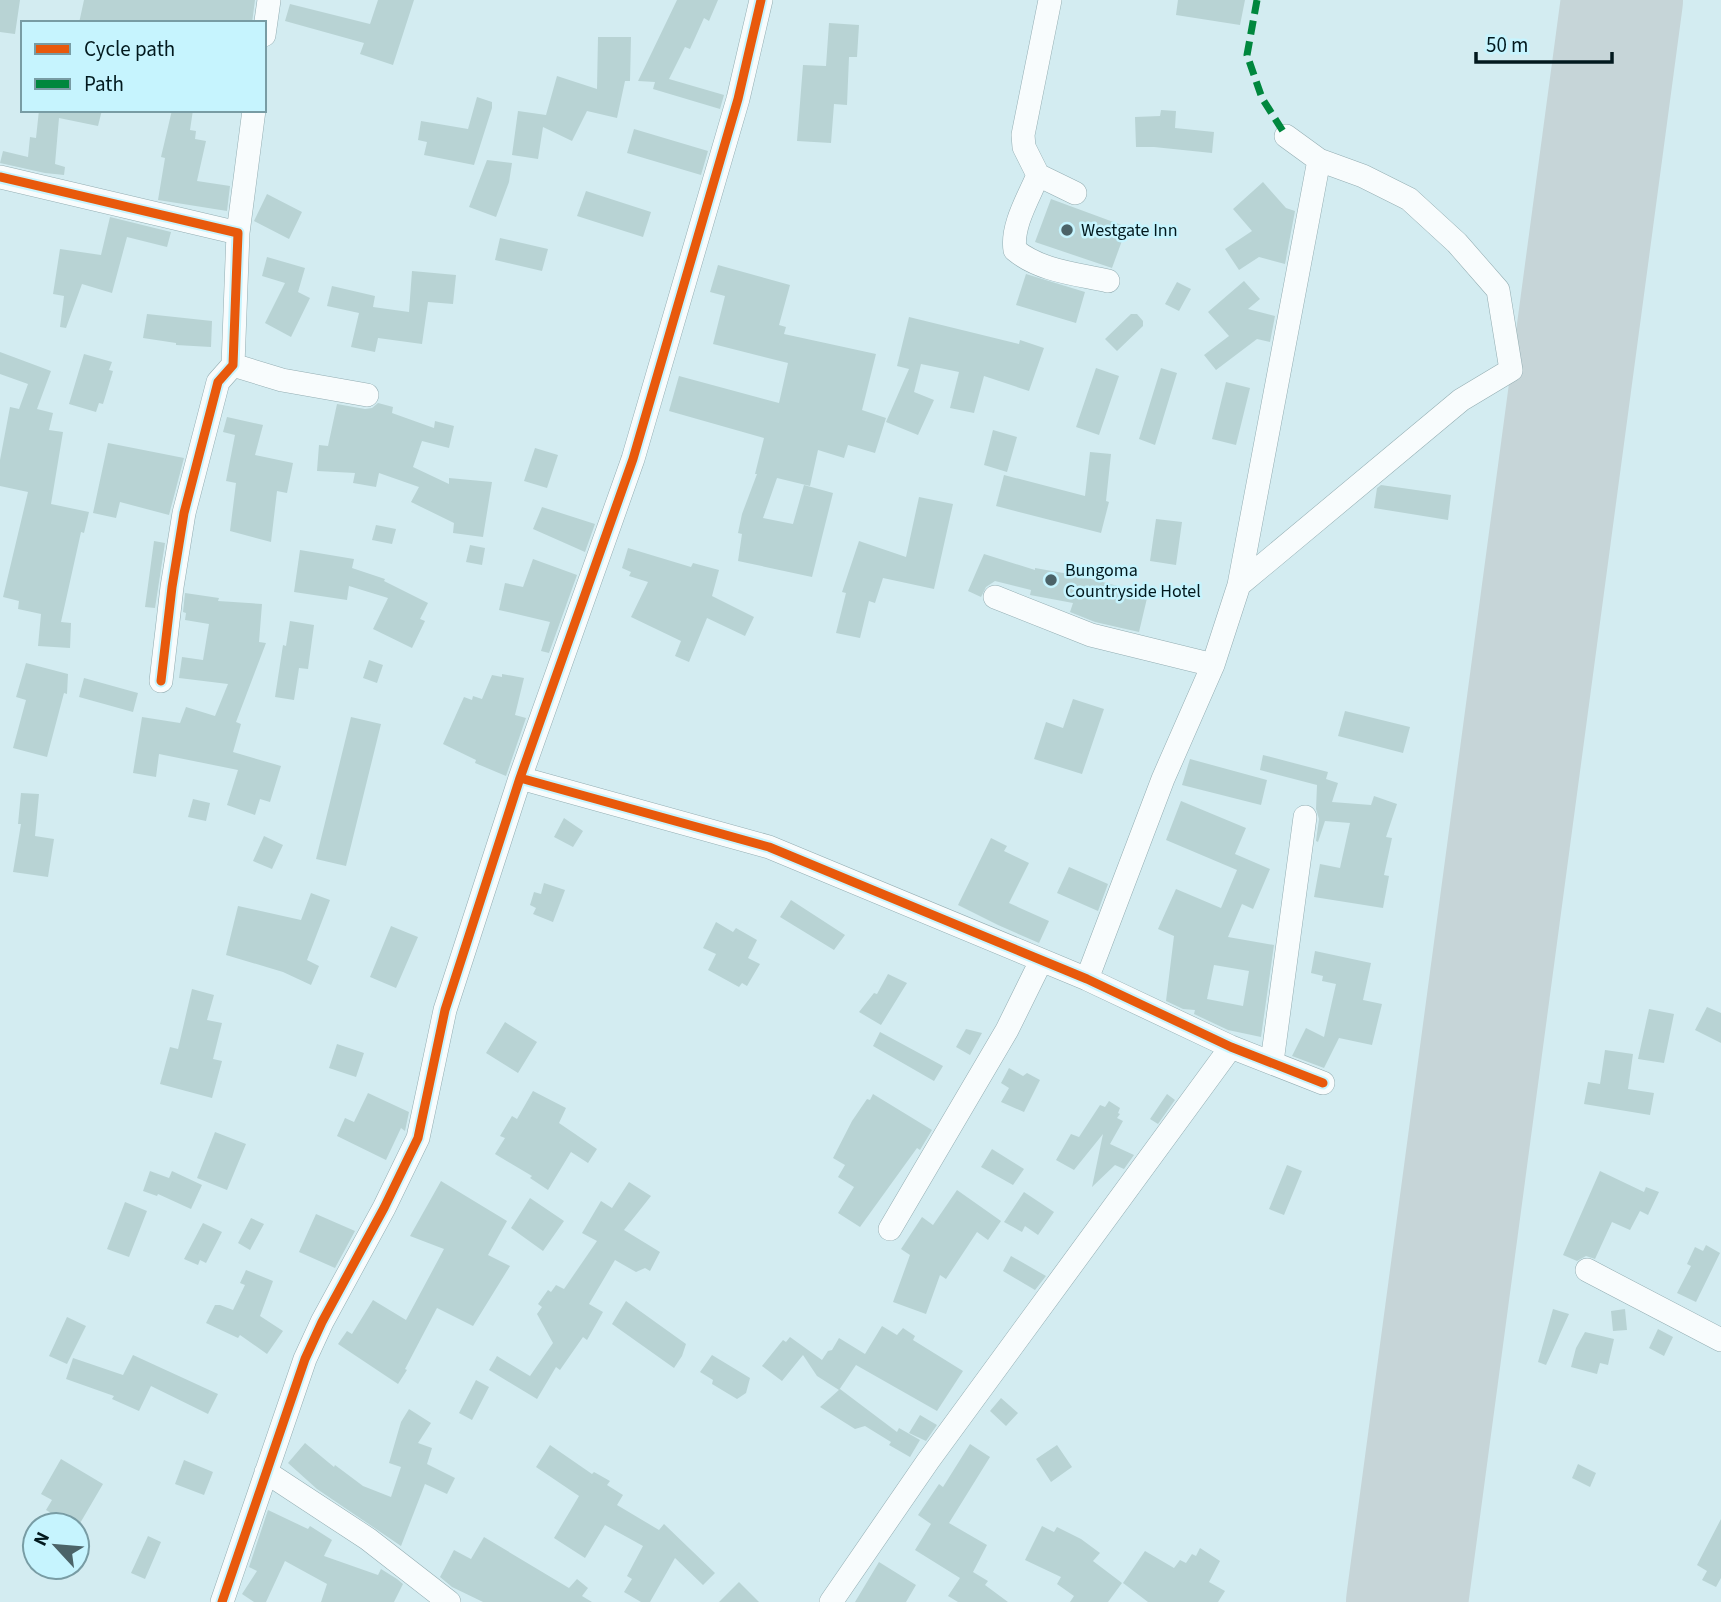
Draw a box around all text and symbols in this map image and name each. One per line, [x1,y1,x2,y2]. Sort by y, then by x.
legend [21,21,266,112]
scale bar [1476,21,1612,65]
text: 50 m [1486,30,1528,60]
text: Cycle path [84,34,175,64]
text: Path [84,69,124,99]
place label: Westgate Inn [1081,218,1178,243]
marker: Westgate Inn [1059,222,1075,238]
place label: Bungoma Countryside Hotel [1065,558,1201,604]
marker: Bungoma Countryside Hotel [1043,572,1059,588]
north arrow [21,1511,91,1581]
text: N [27,1528,57,1551]

